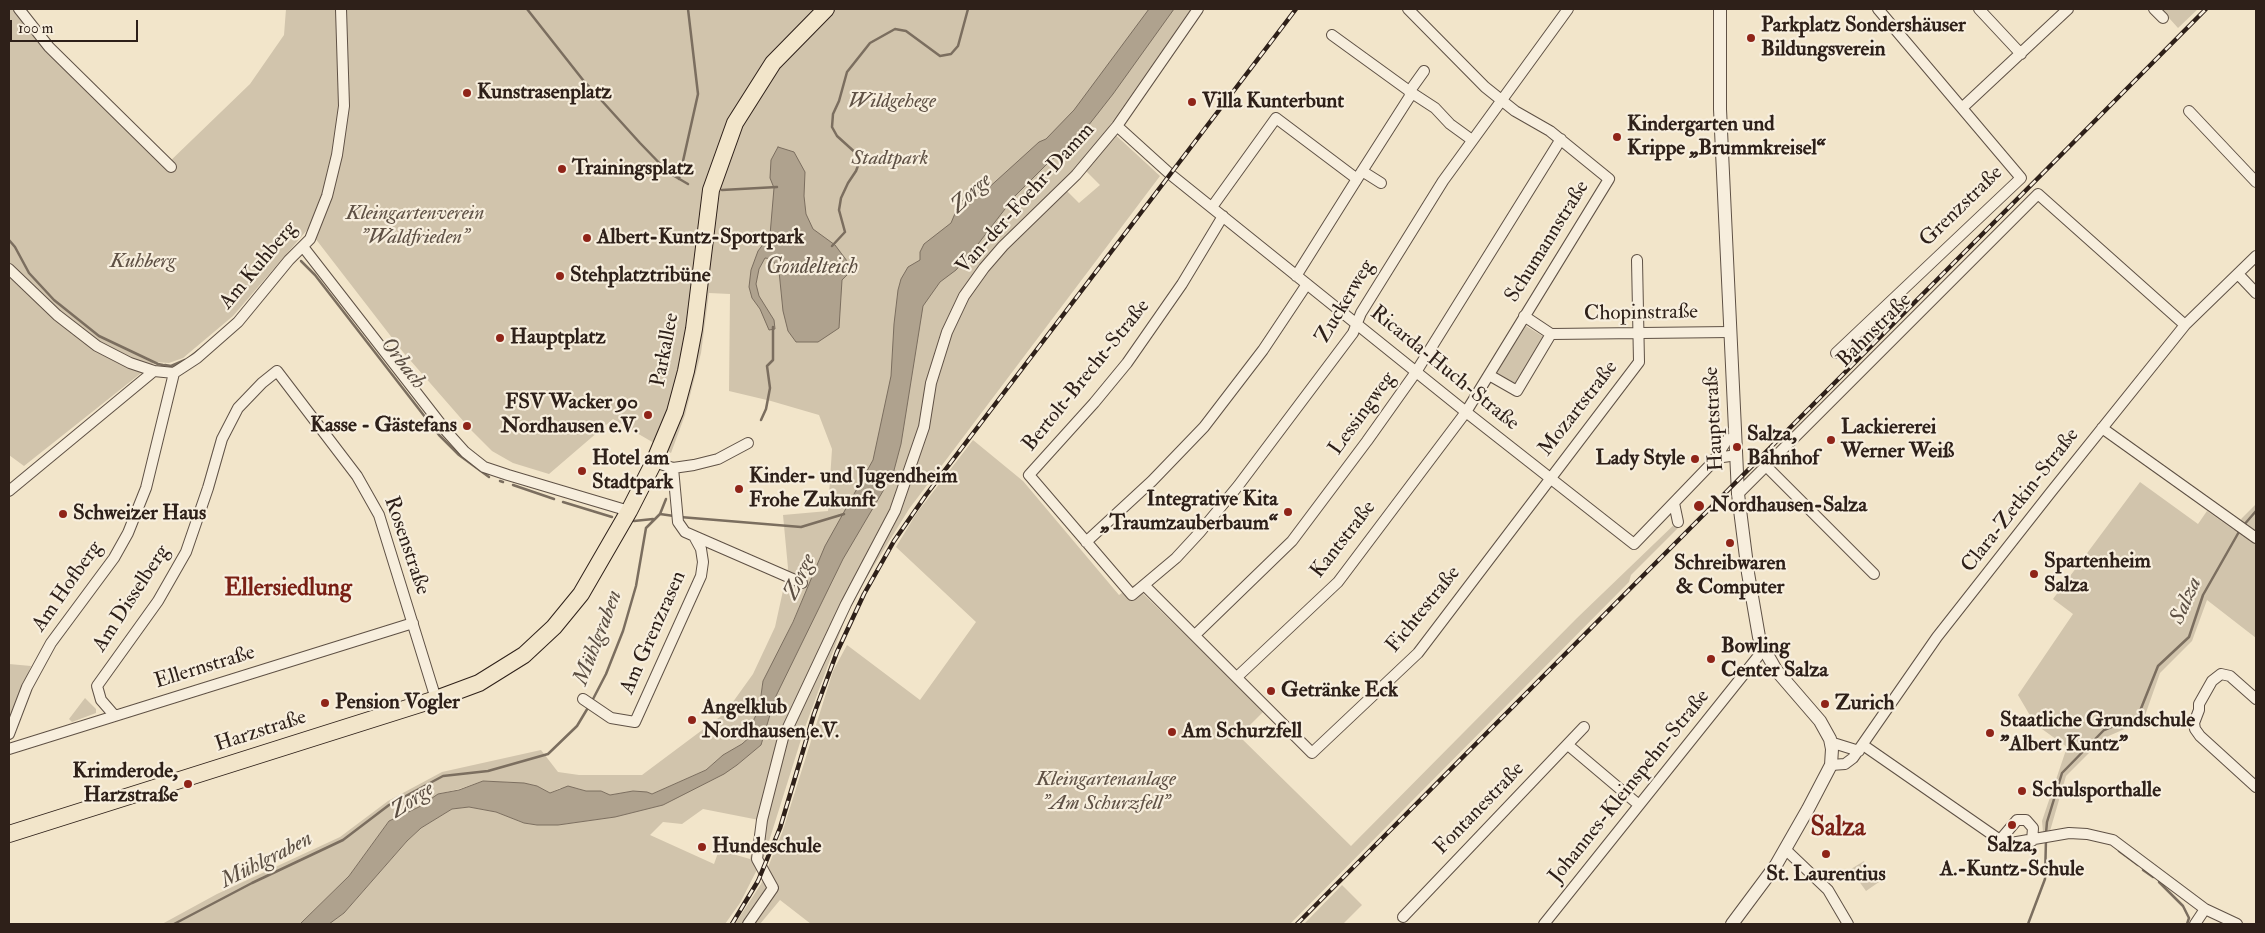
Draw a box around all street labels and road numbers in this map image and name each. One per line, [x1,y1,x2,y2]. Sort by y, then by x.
street label: Van-der-Foehr-Damm [951,118,1101,280]
street label: Grenzstraße [1915,161,2009,253]
street label: Schumannstraße [1500,176,1596,308]
street label: Am Kuhberg [215,217,303,315]
street label: Zuckerweg [1311,256,1381,348]
street label: Bahnstraße [1833,289,1917,373]
street label: Bertolt-Brecht-Straße [1018,295,1156,457]
street label: Chopinstraße [1584,300,1698,328]
street label: Ricarda-Huch-Straße [1364,301,1524,437]
street label: Parkallee [646,311,686,389]
street label: Mozartstraße [1534,356,1624,462]
street label: Hauptstraße [1700,366,1730,472]
street label: Lessingweg [1324,367,1402,461]
street label: Clara-Zetkin-Straße [1957,424,2085,578]
street label: Rosenstraße [377,494,435,598]
street label: Kantstraße [1306,496,1382,584]
street label: Am Hofberg [28,537,108,637]
street label: Am Disselberg [88,541,176,657]
street label: Fichtestraße [1381,562,1467,658]
street label: Am Grenzrasen [616,567,692,699]
street label: Ellernstraße [152,641,258,695]
street label: Johannes-Kleinspehn-Straße [1544,685,1716,889]
street label: Harzstraße [212,705,310,759]
street label: Fontanestraße [1430,757,1530,861]

